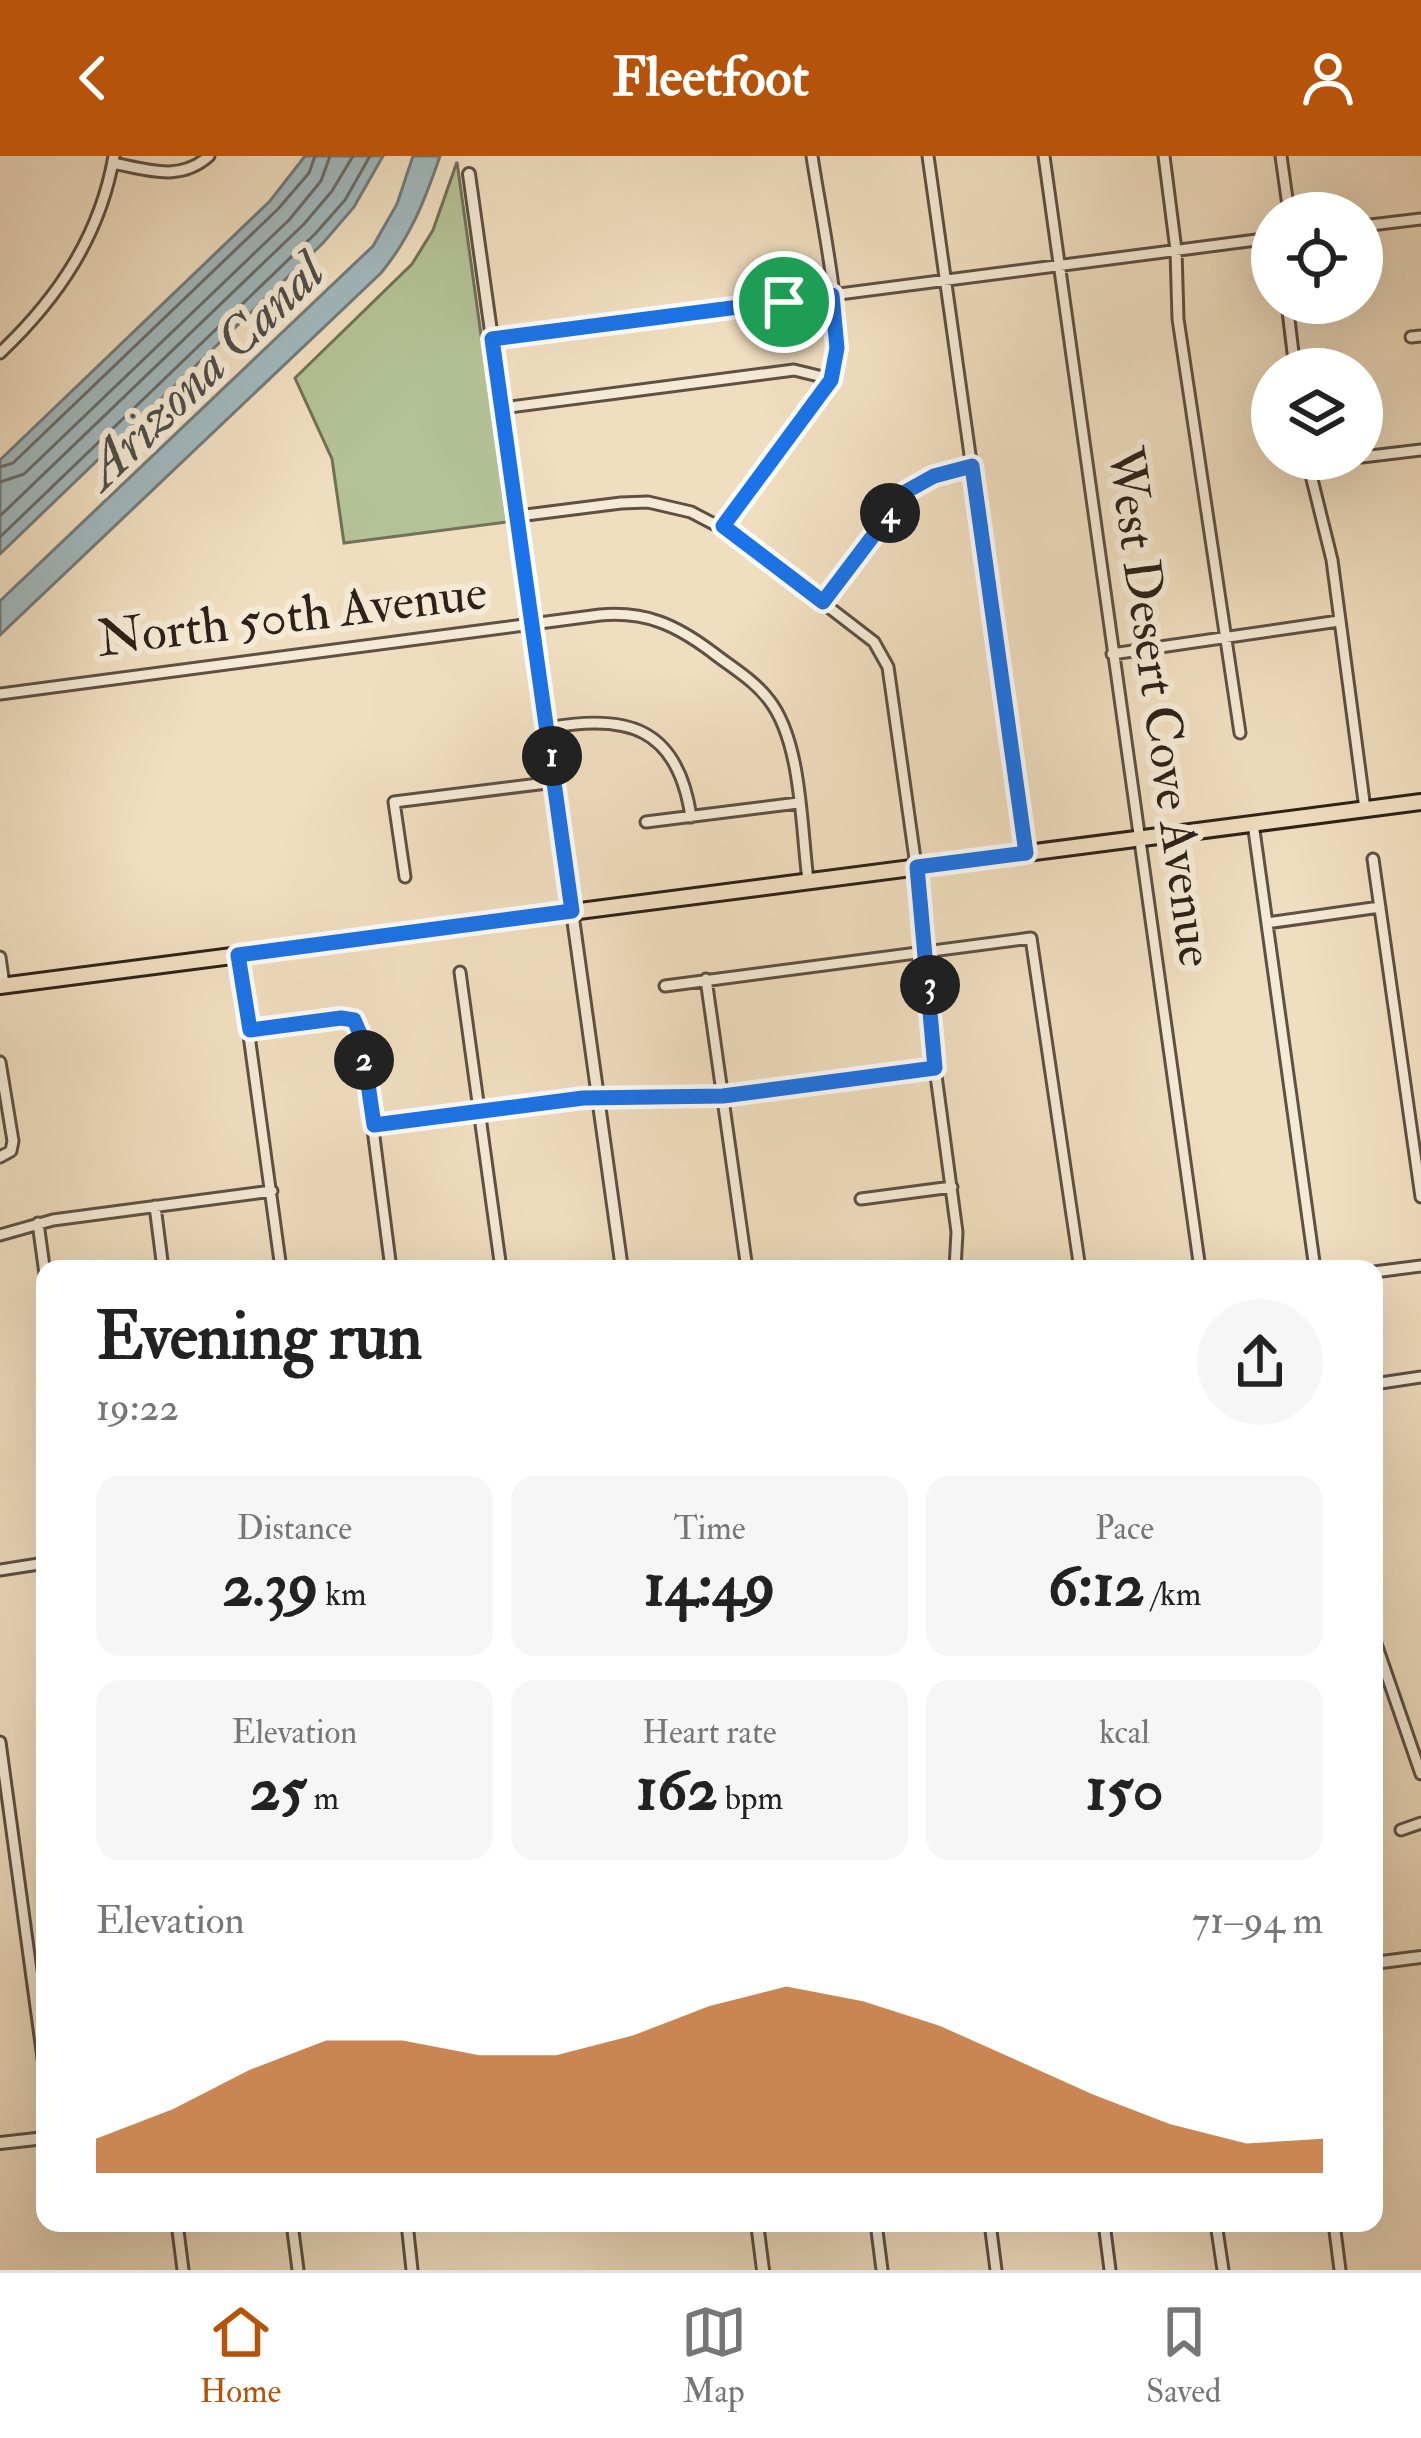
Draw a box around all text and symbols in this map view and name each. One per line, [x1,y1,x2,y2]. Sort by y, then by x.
text: Fleetfoot [612,44,809,112]
icon: back [60,45,126,111]
icon: person [1295,45,1361,111]
map controls [1251,192,1383,480]
button: locate [1251,192,1383,324]
water label: Arizona Canal [65,236,342,507]
pin [733,251,835,353]
icon: arrive [751,269,817,335]
button: layers [1251,348,1383,480]
street label: West Desert Cove Avenue [1092,442,1228,971]
pin: 4 [860,483,920,543]
text: 4 [881,492,899,533]
street label: North 50th Avenue [94,560,490,672]
pin: 1 [522,726,582,786]
text: 1 [546,735,558,776]
pin: 3 [900,955,960,1015]
text: 3 [924,964,936,1005]
pin: 2 [334,1030,394,1090]
text: 2 [356,1039,372,1080]
text: Evening run [96,1296,422,1379]
button: share [1197,1299,1323,1425]
text: 19:22 [96,1383,179,1432]
text: Distance [237,1508,352,1549]
text: Time [673,1508,746,1549]
text: Pace [1095,1508,1154,1549]
text: 2.39 [222,1549,318,1624]
text: 14:49 [644,1549,775,1624]
text: 6:12 [1048,1549,1145,1624]
text: km [318,1574,367,1615]
text: /km [1145,1574,1201,1615]
text: Elevation [232,1712,357,1753]
text: Heart rate [642,1712,777,1753]
text: kcal [1099,1712,1150,1753]
text: 25 [250,1753,307,1828]
text: 162 [636,1753,718,1828]
text: 150 [1086,1753,1163,1828]
text: m [307,1778,339,1819]
text: bpm [718,1778,783,1819]
text: Elevation [96,1896,245,1945]
text: 71–94 m [1192,1896,1323,1945]
tab: Home [200,2299,281,2412]
tab: Map [681,2299,747,2412]
tab: Saved [1146,2299,1221,2412]

